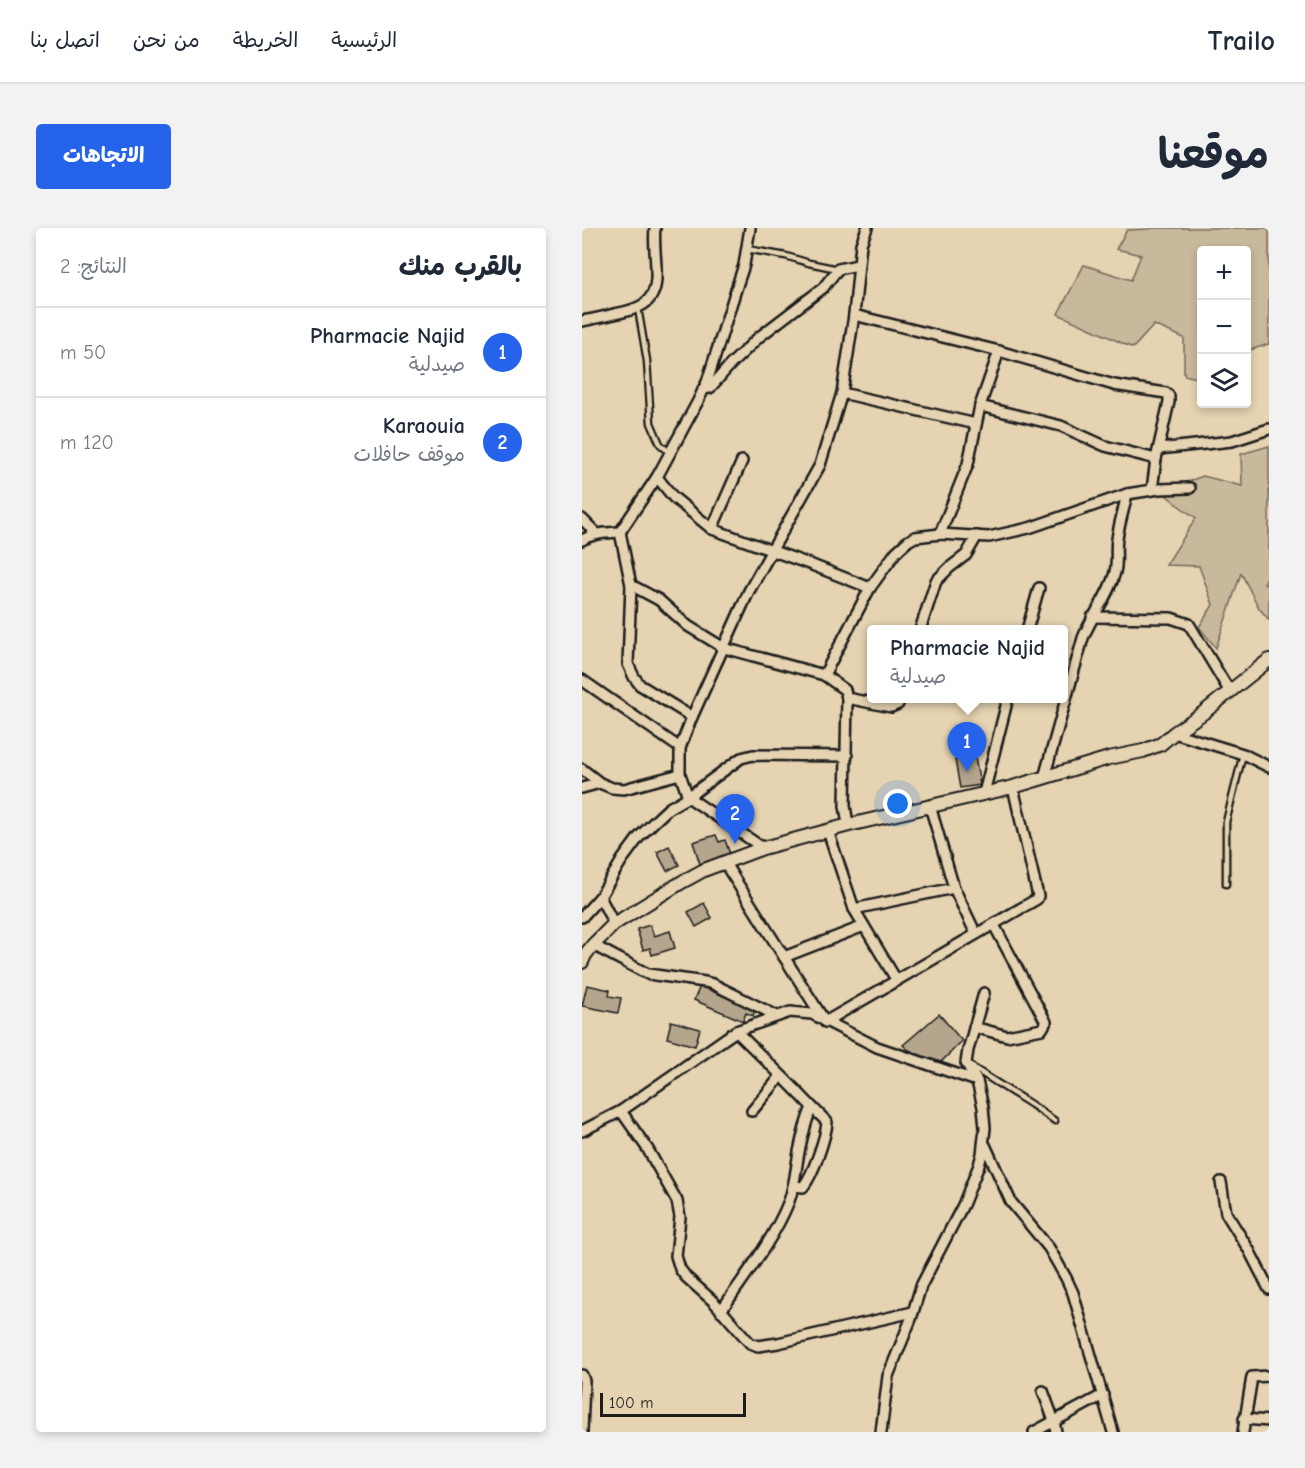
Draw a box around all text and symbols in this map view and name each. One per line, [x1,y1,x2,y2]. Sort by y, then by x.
text: Trailo [1208,25,1275,57]
text: اتصل بنا [30,28,100,52]
text: من نحن [133,28,200,52]
text: الخريطة [233,28,298,52]
text: الرئيسية [331,28,397,52]
button: الاتجاهات [36,124,171,189]
text: موقعنا [1158,130,1269,179]
map controls [1197,246,1251,408]
button: + [1197,246,1251,300]
text: بالقرب منك [399,252,522,282]
text: النتائج: 2 [60,255,127,278]
button: − [1197,300,1251,354]
text: Pharmacie Najid [310,323,465,349]
text: 50 m [60,341,106,364]
text: 1 [499,341,506,364]
text: صيدلية [409,353,465,376]
button: layers [1197,354,1251,408]
text: Karaouia [383,413,465,439]
text: 120 m [60,431,114,454]
text: 2 [498,431,507,454]
text: موقف حافلات [354,443,465,466]
popup [867,625,1068,703]
text: Pharmacie Najid [890,635,1045,661]
text: صيدلية [890,665,946,688]
pin: 1 [948,722,986,772]
your location [883,789,912,818]
pin: 2 [716,794,754,844]
scale bar [600,1390,746,1418]
text: 100 m [609,1394,653,1412]

